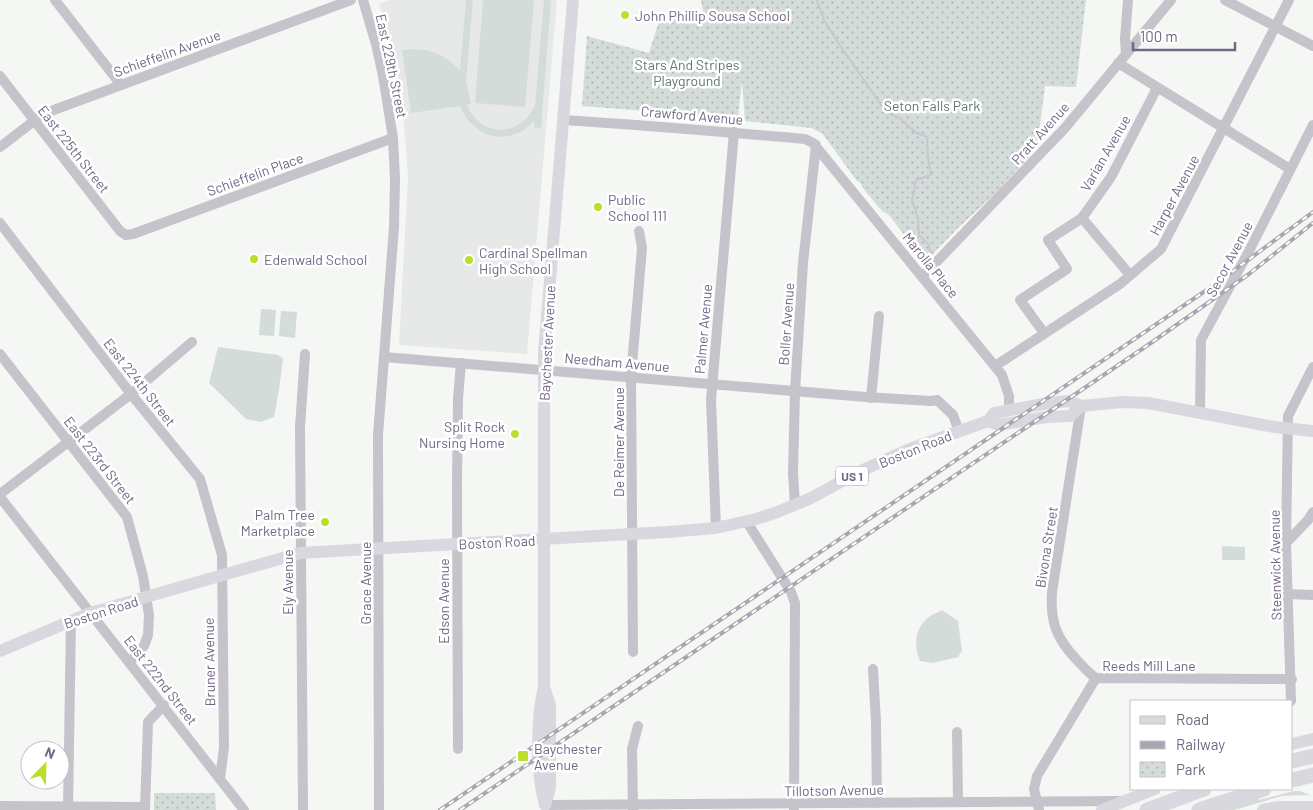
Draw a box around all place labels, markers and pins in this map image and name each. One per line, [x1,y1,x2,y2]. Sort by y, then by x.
place label: John Phillip Sousa School [635,7,790,24]
marker: John Phillip Sousa School [619,9,631,21]
place label: Public School 111 [608,191,667,224]
marker: Public School 111 [592,201,604,213]
place label: Cardinal Spellman High School [479,244,588,277]
place label: Edenwald School [264,251,367,268]
marker: Edenwald School [248,253,260,265]
marker: Cardinal Spellman High School [463,254,475,266]
place label: Split Rock Nursing Home [419,418,505,451]
marker: Split Rock Nursing Home [509,428,521,440]
place label: Palm Tree Marketplace [241,506,315,539]
marker: Palm Tree Marketplace [319,516,331,528]
place label: Baychester Avenue [534,740,602,773]
marker: Baychester Avenue [516,749,530,763]

